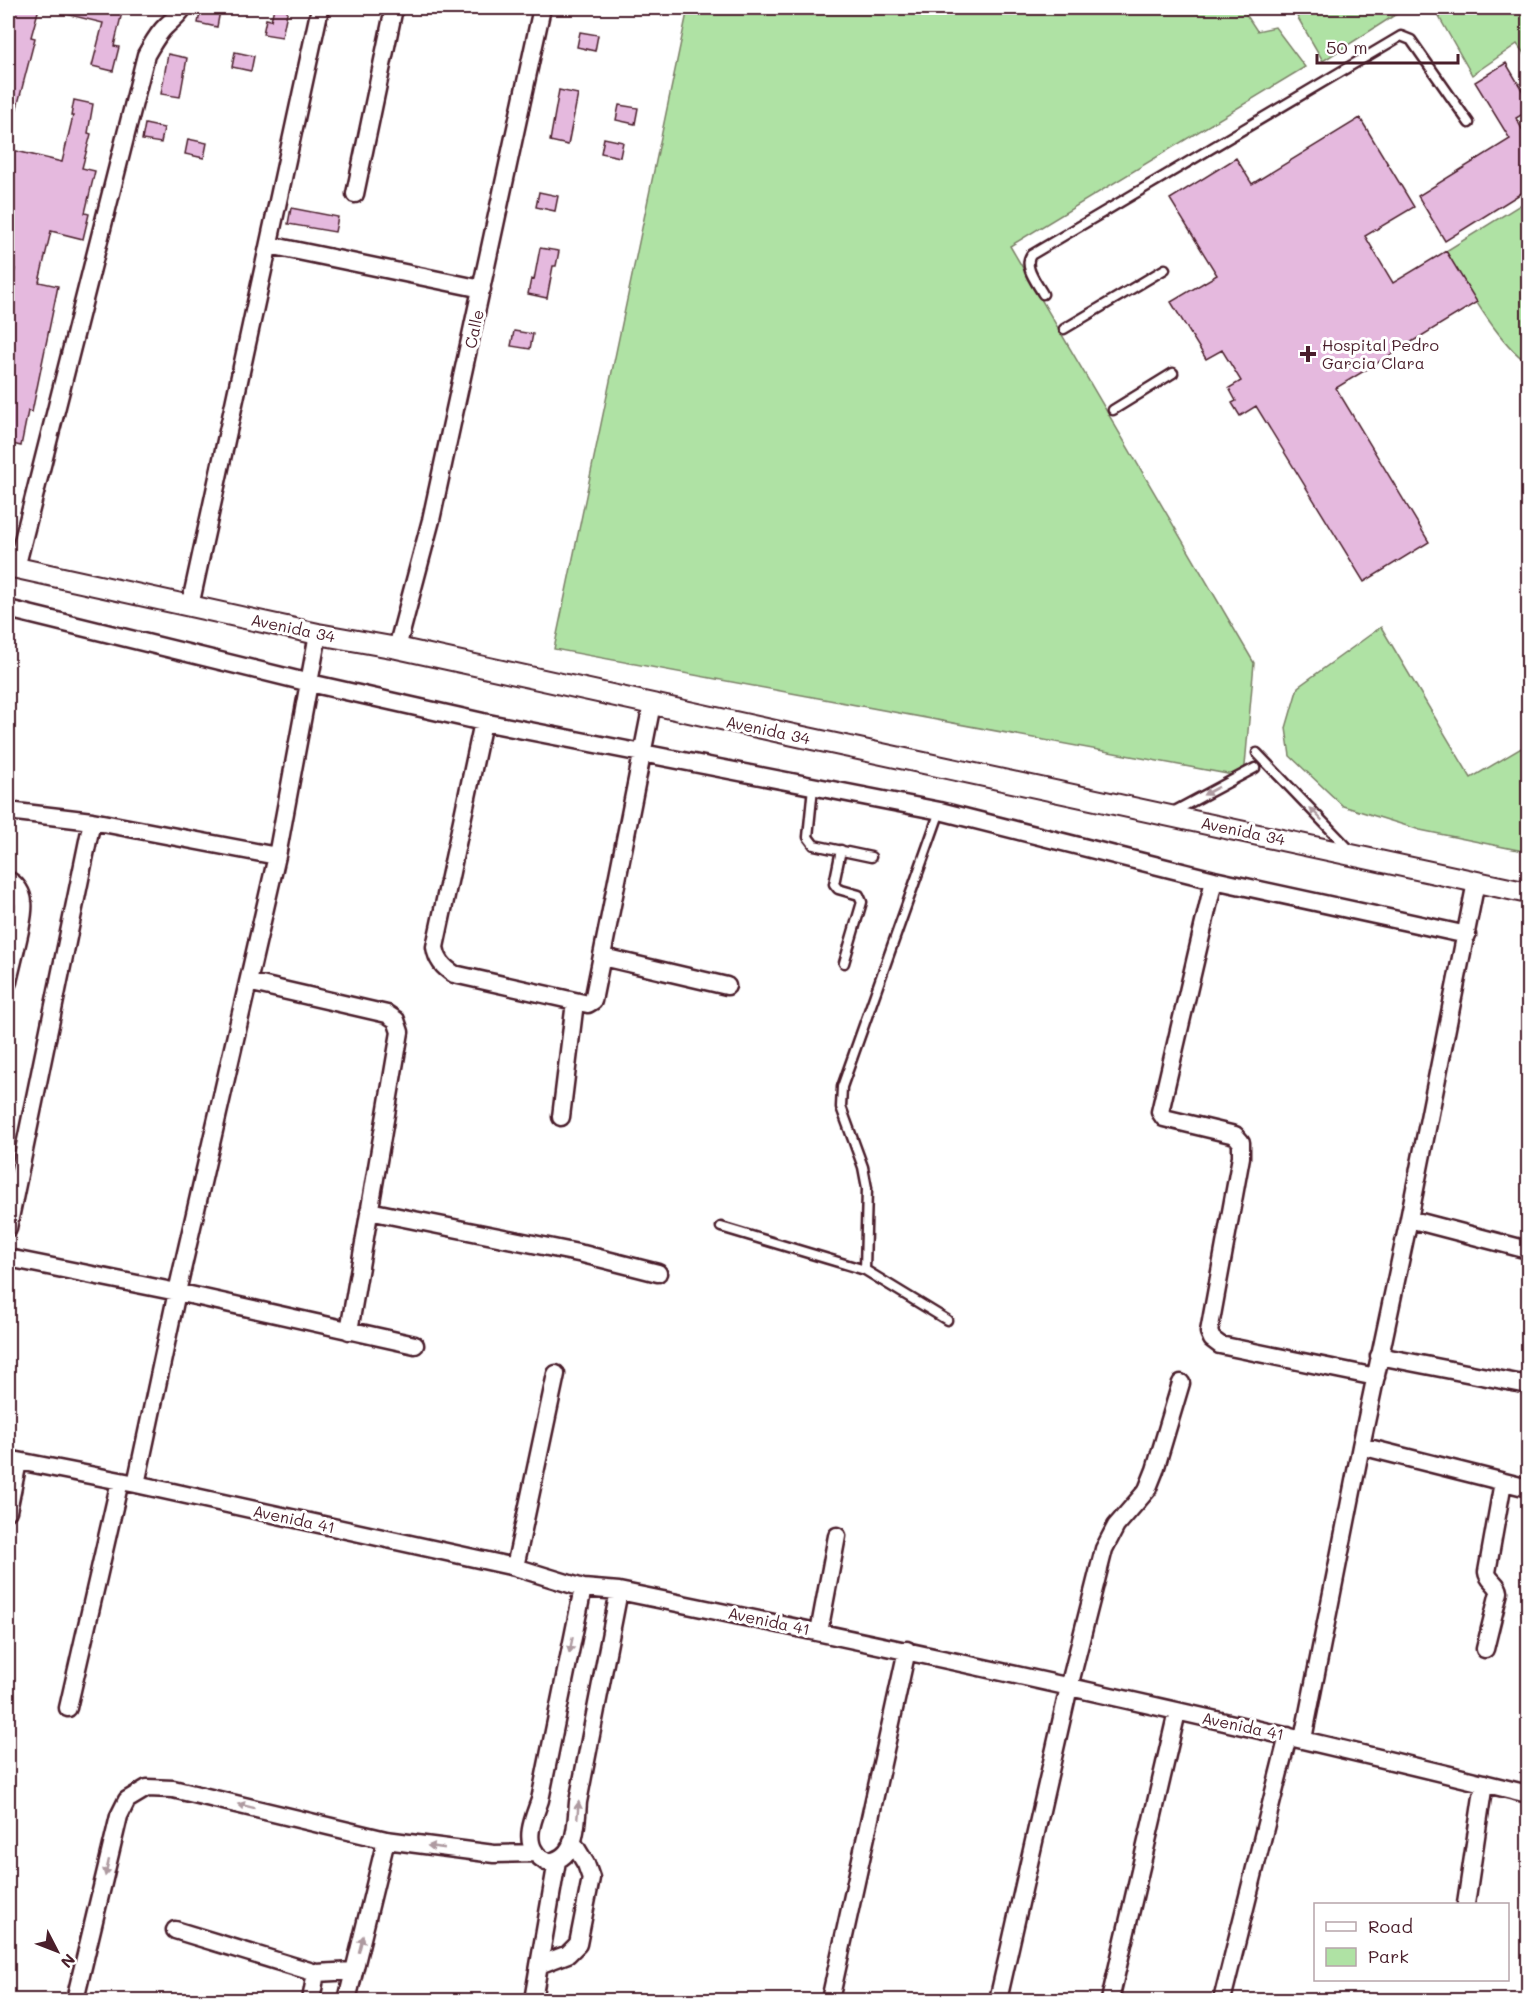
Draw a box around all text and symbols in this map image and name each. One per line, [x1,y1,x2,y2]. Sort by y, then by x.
scale bar [1317,27,1458,65]
text: 50 m [1326,35,1368,59]
street label: Calle [459,307,488,350]
place label: Hospital Pedro Garcia Clara [1322,334,1439,373]
marker: Hospital Pedro Garcia Clara [1299,345,1317,363]
street label: Avenida 34 [249,608,338,647]
street label: Avenida 34 [724,710,813,749]
one-way arrow [1202,786,1219,796]
one-way arrow [1309,808,1323,822]
street label: Avenida 34 [1199,811,1288,850]
street label: Avenida 41 [251,1500,337,1537]
street label: Avenida 41 [726,1602,812,1639]
one-way arrow [566,1636,575,1655]
street label: Avenida 41 [1200,1707,1286,1744]
one-way arrow [573,1800,583,1819]
one-way arrow [236,1801,255,1811]
one-way arrow [427,1842,446,1851]
one-way arrow [101,1858,111,1877]
legend [1314,1903,1509,1981]
text: Road [1368,1914,1413,1938]
north arrow [27,1921,87,1981]
one-way arrow [356,1935,366,1953]
text: Park [1368,1944,1409,1968]
text: N [57,1950,80,1973]

